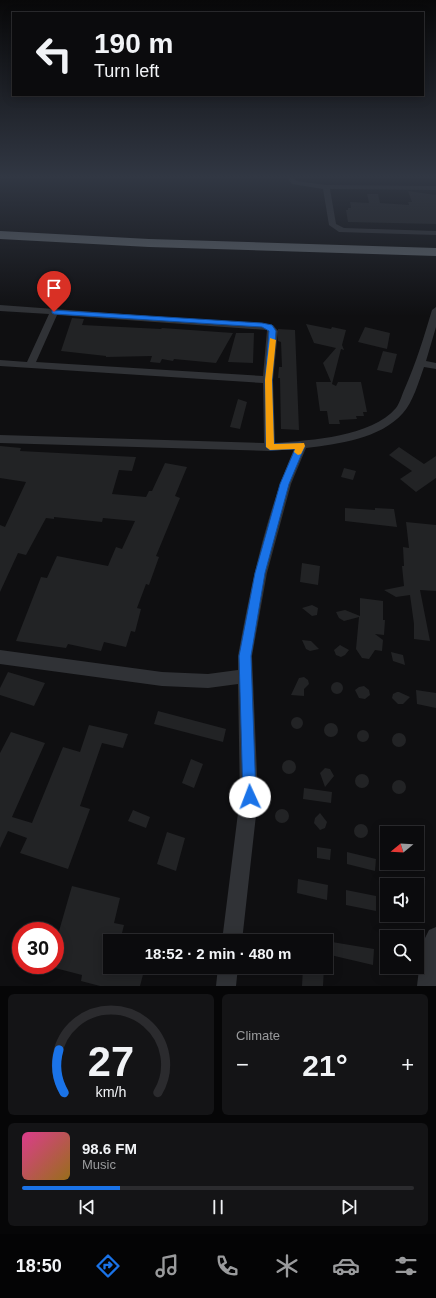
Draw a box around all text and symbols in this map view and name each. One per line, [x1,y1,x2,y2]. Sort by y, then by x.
icon: left [28,28,80,80]
text: 190 m [94,28,173,59]
text: Turn left [94,61,159,81]
pin [37,271,71,312]
icon: arrive [43,277,65,299]
position arrow [229,776,271,818]
north arrow [380,826,424,870]
map controls [380,826,424,974]
button: sound [380,878,424,922]
speed limit sign: 30 [12,922,64,974]
button: search [380,930,424,974]
text: 18:52 · 2 min · 480 m [145,945,291,962]
text: Climate [236,1028,280,1043]
text: 27 [88,1037,134,1084]
text: 21° [302,1049,348,1082]
text: − [236,1052,249,1077]
text: + [401,1052,414,1077]
text: km/h [96,1083,127,1099]
text: 98.6 FM [82,1140,137,1157]
text: Music [82,1157,116,1172]
icon: previous [76,1196,98,1218]
icon: pause [207,1196,229,1218]
icon: next [338,1196,360,1218]
icon: directions [94,1252,122,1280]
icon: music [153,1252,181,1280]
icon: phone [213,1252,241,1280]
icon: climate [273,1252,301,1280]
icon: car [332,1252,360,1280]
icon: filters [392,1252,420,1280]
text: 18:50 [16,1256,62,1276]

